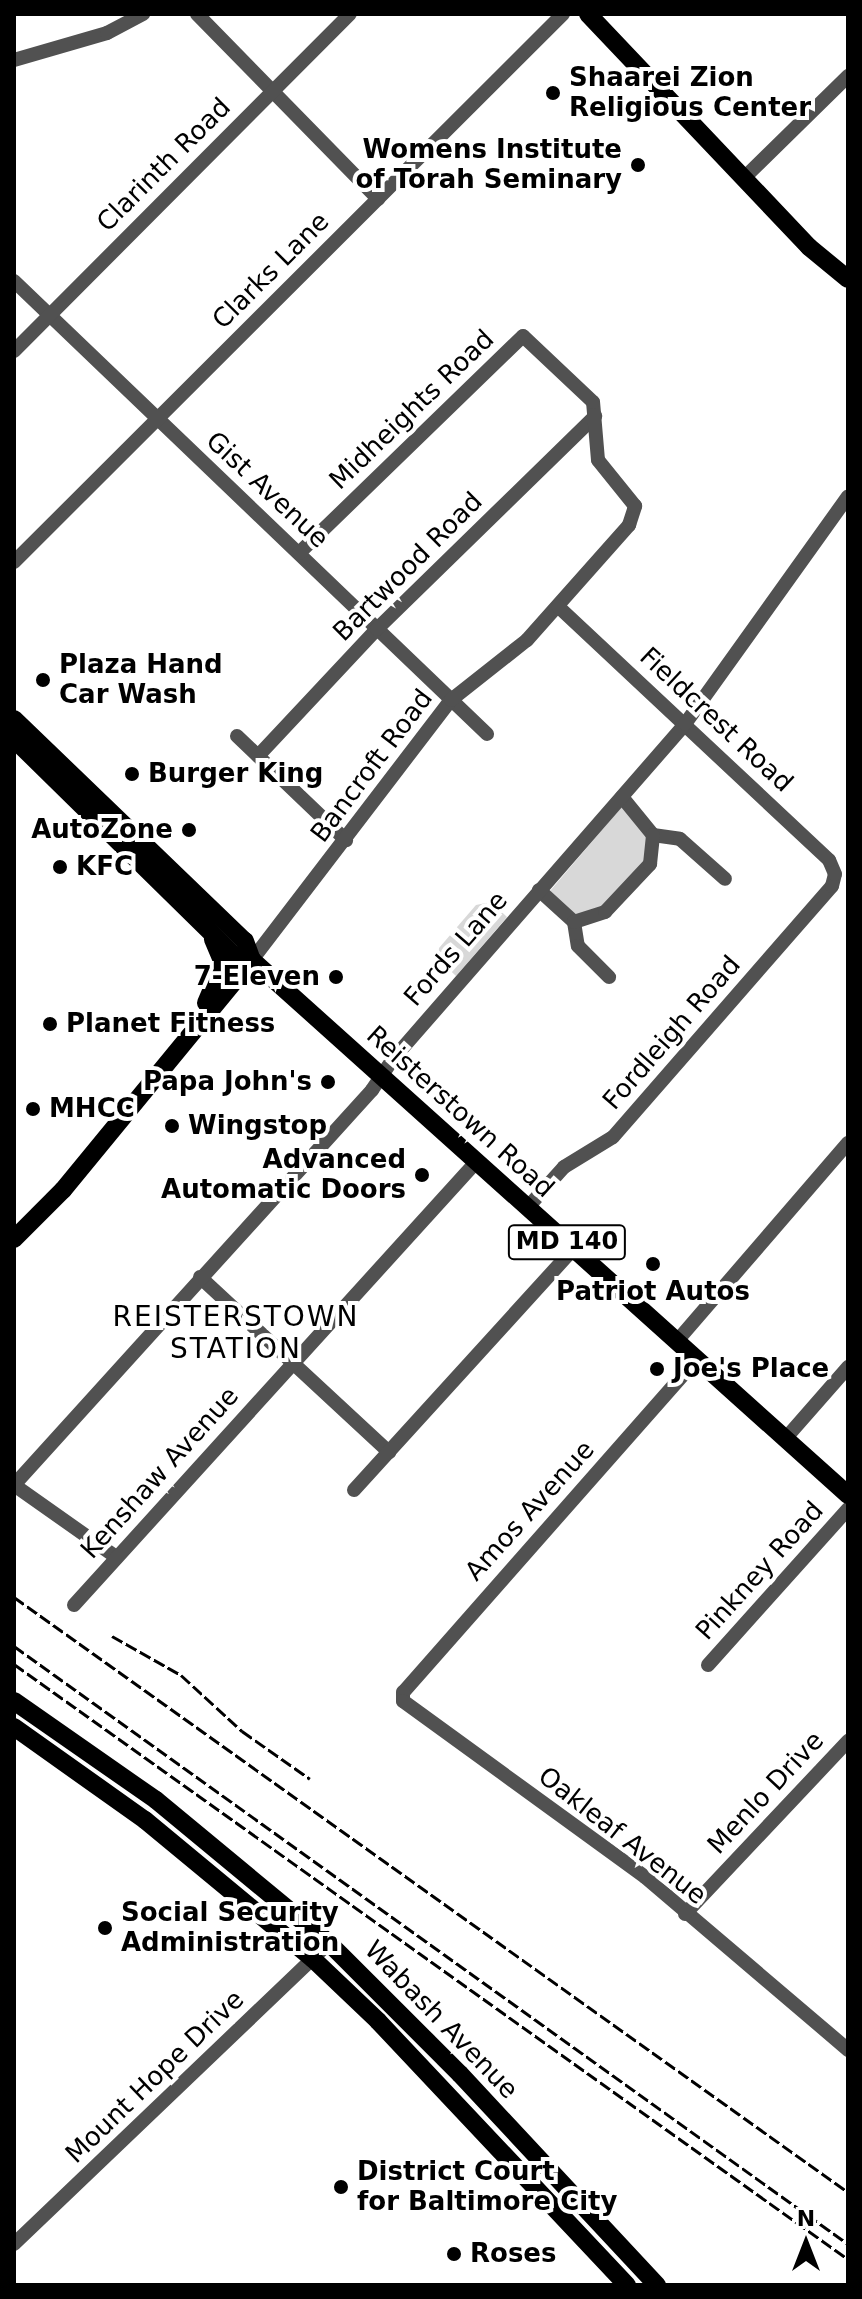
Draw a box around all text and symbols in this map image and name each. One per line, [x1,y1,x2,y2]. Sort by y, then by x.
place label: Shaarei Zion Religious Center [569,62,811,124]
marker: Shaarei Zion Religious Center [544,84,562,102]
street label: Clarinth Road [91,92,237,238]
place label: Womens Institute of Torah Seminary [356,134,622,196]
marker: Womens Institute of Torah Seminary [629,156,647,174]
street label: Clarks Lane [206,206,336,336]
street label: Midheights Road [323,324,501,496]
street label: Gist Avenue [199,425,335,555]
street label: Bartwood Road [327,486,489,648]
street label: Fieldcrest Road [633,641,799,799]
place label: Plaza Hand Car Wash [59,649,223,710]
marker: Plaza Hand Car Wash [34,671,52,689]
street label: Bancroft Road [304,684,440,848]
place label: Burger King [148,758,323,790]
marker: Burger King [123,765,141,783]
place label: AutoZone [31,814,173,846]
marker: AutoZone [180,821,198,839]
place label: KFC [76,851,133,883]
marker: KFC [51,858,69,876]
street label: Fords Lane [398,885,514,1013]
street label: Fordleigh Road [597,950,747,1116]
place label: 7-Eleven [194,961,320,993]
marker: 7-Eleven [327,968,345,986]
place label: Planet Fitness [66,1008,275,1040]
marker: Planet Fitness [41,1015,59,1033]
street label: Reisterstown Road [360,1020,560,1204]
place label: Papa John's [143,1066,312,1098]
marker: Papa John's [319,1073,337,1091]
place label: MHCC [49,1093,135,1125]
marker: MHCC [24,1100,42,1118]
place label: Wingstop [188,1110,327,1142]
marker: Wingstop [163,1117,181,1135]
place label: Advanced Automatic Doors [161,1144,406,1206]
marker: Advanced Automatic Doors [413,1166,431,1184]
road number: MD 140 [507,1222,627,1262]
marker: Patriot Autos [644,1255,662,1273]
place label: Patriot Autos [556,1276,750,1308]
district label: REISTERSTOWN STATION [113,1300,359,1366]
place label: Joe's Place [673,1353,829,1385]
marker: Joe's Place [648,1360,666,1378]
street label: Kenshaw Avenue [75,1381,245,1565]
street label: Amos Avenue [459,1435,601,1587]
street label: Pinkney Road [690,1495,830,1647]
street label: Menlo Drive [702,1725,830,1861]
street label: Oakleaf Avenue [532,1761,712,1911]
place label: Social Security Administration [121,1897,339,1958]
marker: Social Security Administration [96,1919,114,1937]
street label: Wabash Avenue [358,1935,524,2105]
street label: Mount Hope Drive [60,1984,250,2170]
place label: District Court for Baltimore City [357,2156,617,2218]
marker: District Court for Baltimore City [332,2178,350,2196]
north arrow [766,2203,846,2283]
text: N [797,2206,815,2231]
place label: Roses [470,2238,556,2270]
marker: Roses [445,2245,463,2263]

